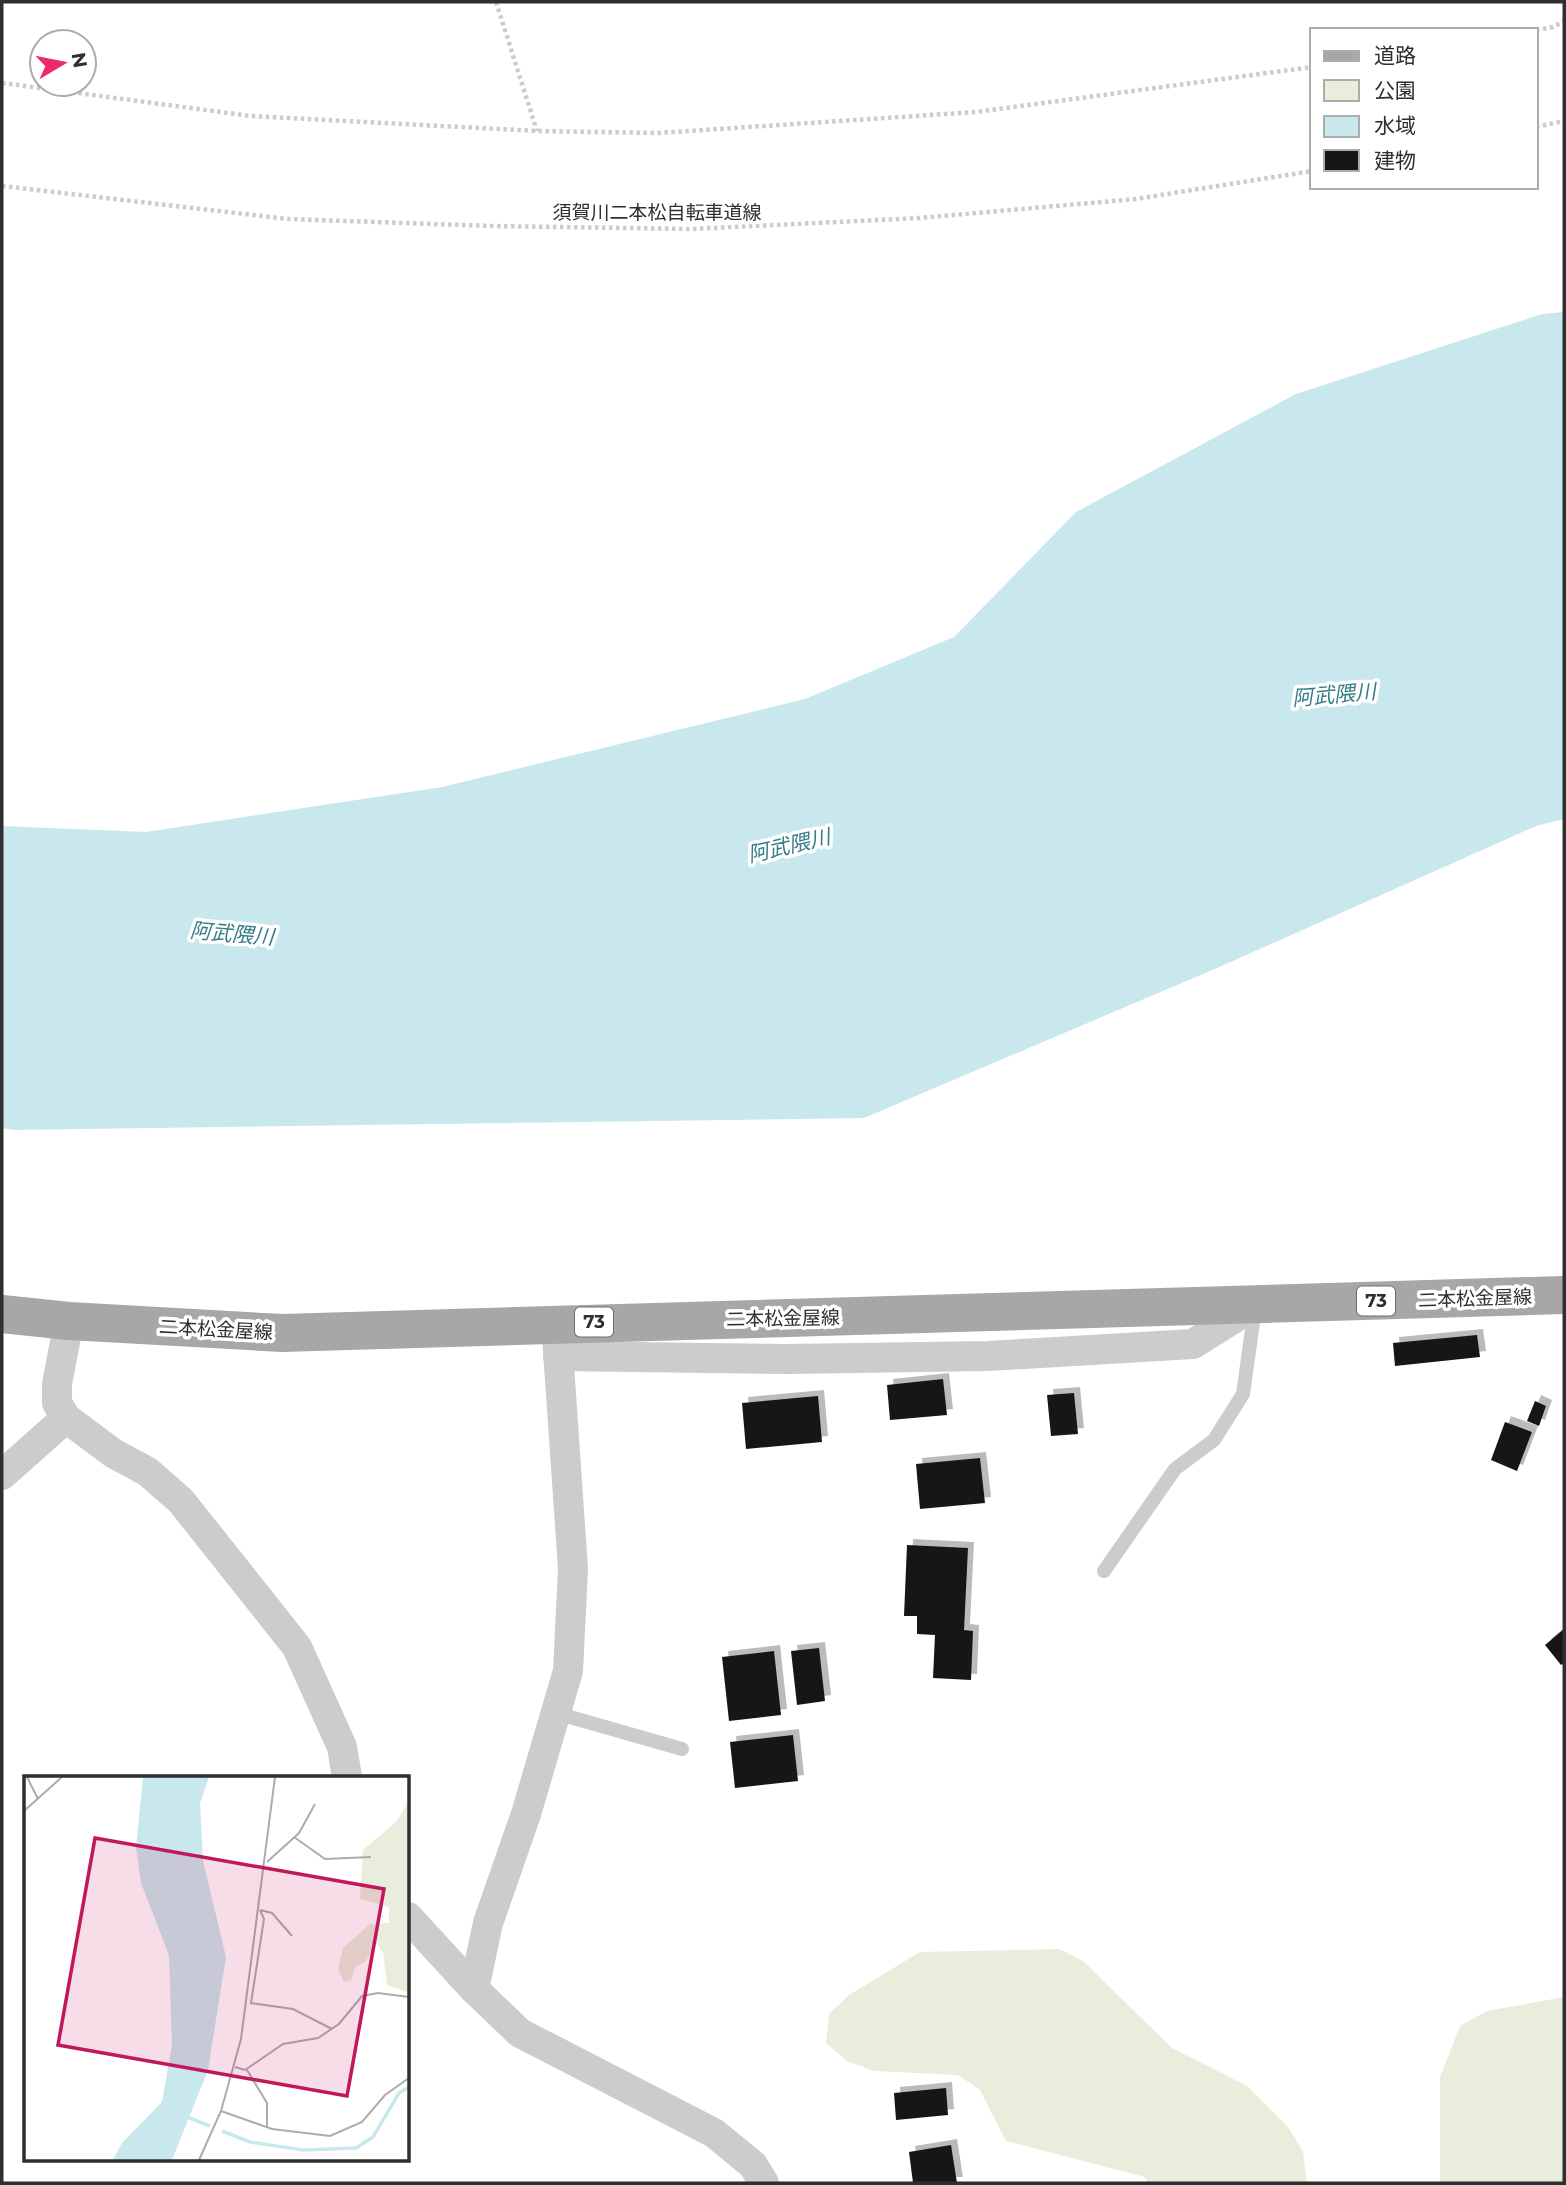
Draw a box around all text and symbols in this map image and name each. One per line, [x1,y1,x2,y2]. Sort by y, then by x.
north arrow [28,28,98,98]
legend [1310,28,1538,189]
text: 道路 [1374,43,1416,68]
text: N [67,51,92,70]
text: 公園 [1374,78,1416,103]
text: 水域 [1374,113,1416,138]
text: 建物 [1374,148,1416,173]
street label: 須賀川二本松自転車道線 [552,201,762,224]
water label: 阿武隈川 [1291,678,1379,711]
water label: 阿武隈川 [745,823,835,867]
water label: 阿武隈川 [189,917,277,950]
street label: 二本松金屋線 [1418,1285,1532,1312]
road number: 73 [1357,1286,1395,1316]
street label: 二本松金屋線 [726,1306,840,1331]
road number: 73 [575,1308,613,1336]
street label: 二本松金屋線 [158,1315,274,1344]
inset map [24,1776,410,2160]

